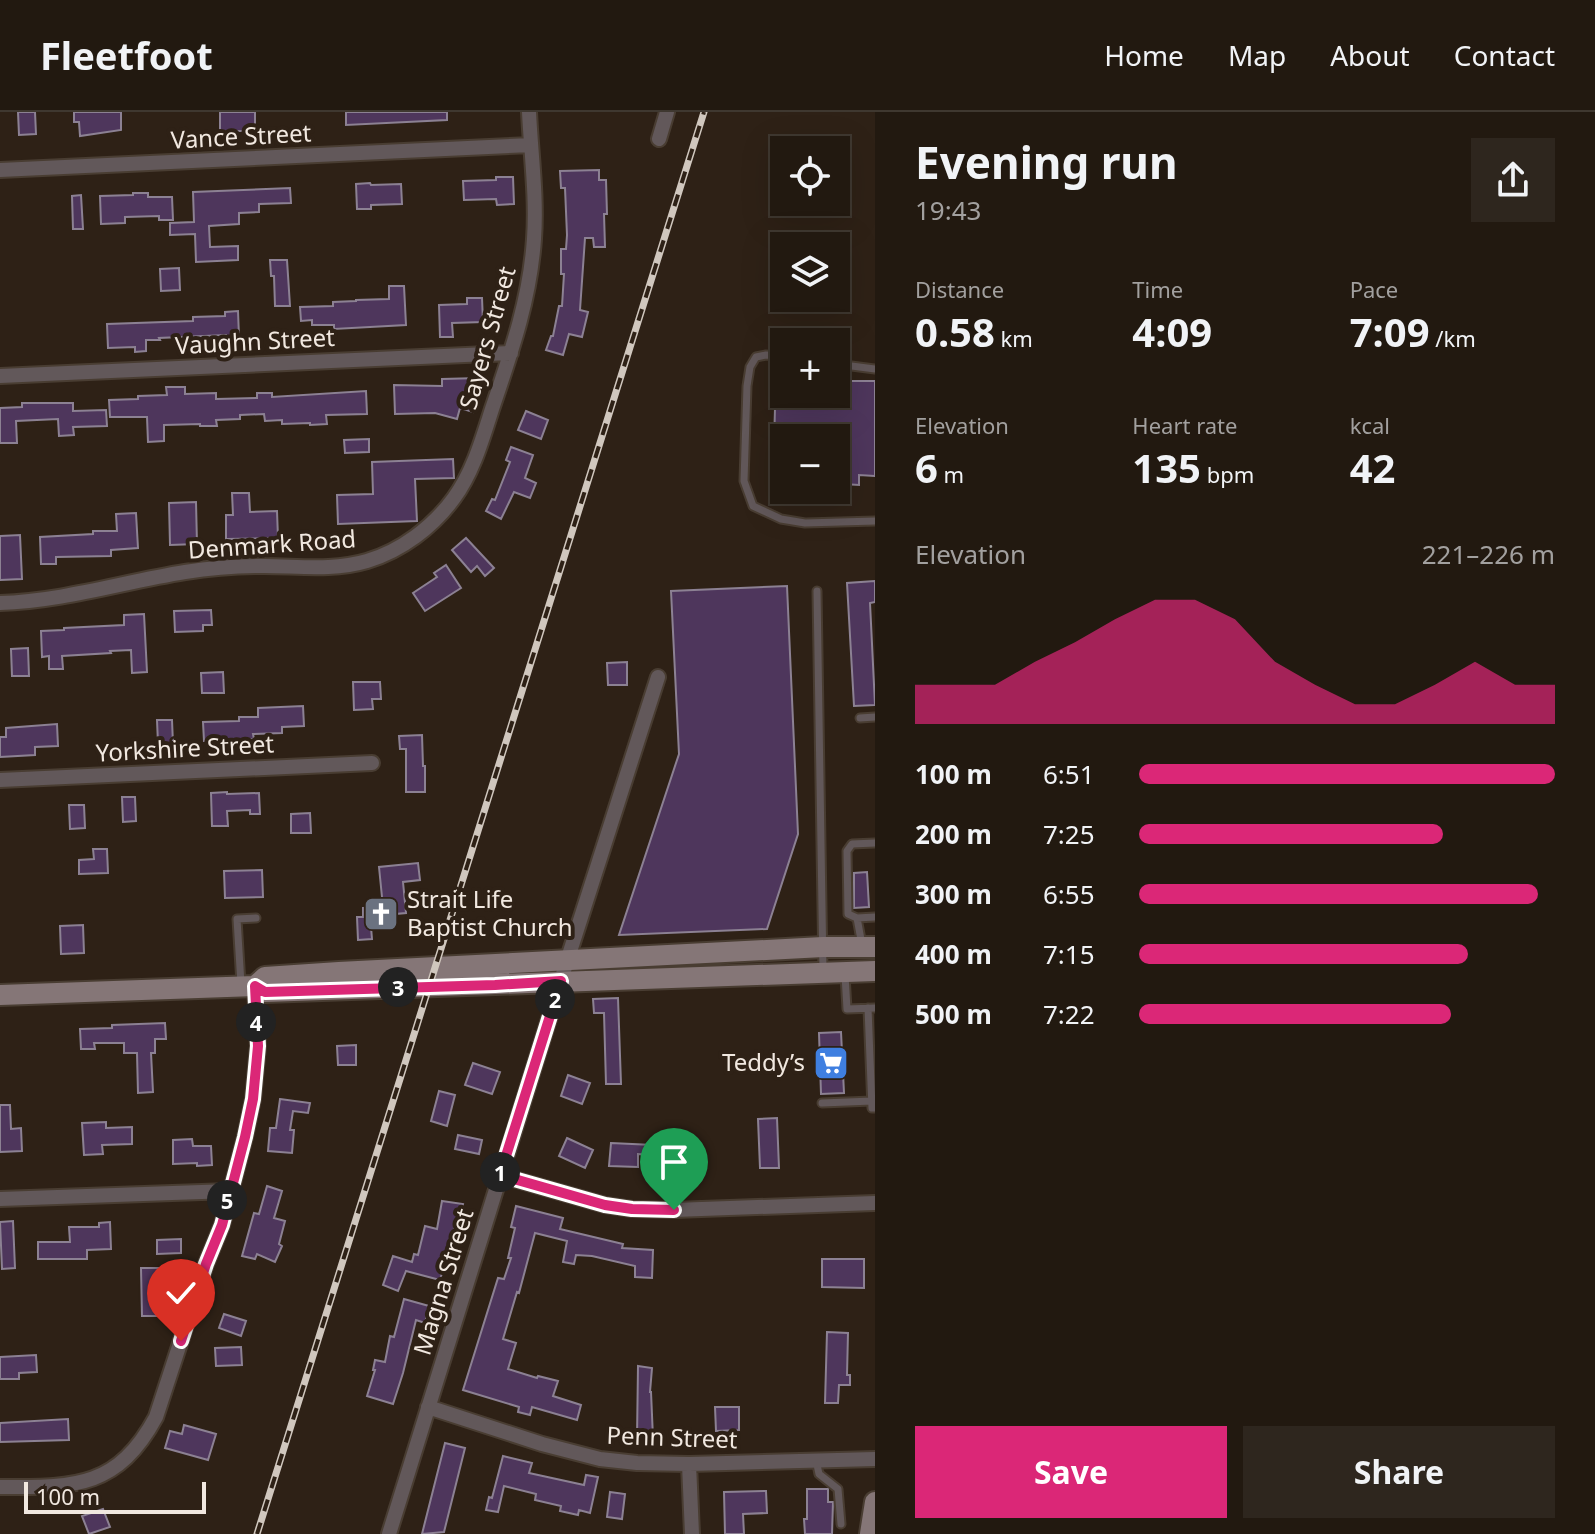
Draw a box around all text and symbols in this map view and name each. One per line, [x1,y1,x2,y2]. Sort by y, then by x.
text: Fleetfoot [40,29,213,81]
text: Home [1104,36,1184,74]
text: Map [1228,36,1286,74]
text: About [1330,36,1410,74]
text: Contact [1454,36,1555,74]
street label: Vance Street [170,115,312,156]
text: Evening run [915,132,1178,192]
map controls [770,136,850,504]
button: locate [770,136,850,216]
button: share [1471,138,1555,222]
text: 19:43 [915,192,981,228]
button: layers [770,232,850,312]
street label: Sayers Street [450,262,523,413]
text: Distance [915,274,1004,304]
text: Time [1132,274,1183,304]
text: Pace [1350,274,1398,304]
text: 0.58 [915,304,995,359]
text: 4:09 [1132,304,1212,359]
text: 7:09 [1350,304,1430,359]
street label: Vaughn Street [174,320,336,361]
text: km [995,323,1033,353]
text: /km [1430,323,1476,353]
button: + [770,328,850,408]
text: Elevation [915,410,1009,440]
text: Heart rate [1132,410,1237,440]
text: kcal [1350,410,1390,440]
button: − [770,424,850,504]
text: 6 [915,440,938,495]
text: 135 [1132,440,1201,495]
text: 42 [1350,440,1395,495]
text: m [938,459,964,489]
text: bpm [1201,459,1254,489]
street label: Denmark Road [187,521,357,566]
text: Elevation [915,536,1026,572]
text: 221–226 m [1422,536,1555,572]
street label: Yorkshire Street [95,726,275,769]
text: 100 m [915,756,992,792]
text: 6:51 [1043,756,1095,792]
text: 200 m [915,816,992,852]
text: 7:25 [1043,816,1095,852]
text: 300 m [915,876,992,912]
text: 6:55 [1043,876,1095,912]
place label: Strait Life Baptist Church [407,882,573,943]
church icon: Strait Life Baptist Church [362,895,400,933]
text: 400 m [915,936,992,972]
text: 7:15 [1043,936,1095,972]
pin: 3 [378,967,418,1007]
text: 3 [392,972,404,1002]
pin: 2 [535,979,575,1019]
text: 2 [549,984,561,1014]
text: 500 m [915,996,992,1032]
text: 7:22 [1043,996,1095,1032]
pin: 4 [236,1002,276,1042]
text: 4 [250,1007,262,1037]
supermarket icon: Teddy’s [812,1044,850,1082]
place label: Teddy’s [722,1045,805,1078]
pin [640,1128,708,1210]
icon: arrive [652,1140,696,1184]
pin: 1 [480,1152,520,1192]
text: 1 [494,1157,506,1187]
pin: 5 [207,1180,247,1220]
text: 5 [221,1185,233,1215]
street label: Magna Street [405,1204,481,1359]
pin [147,1259,215,1341]
icon: check [159,1271,203,1315]
street label: Penn Street [606,1418,738,1455]
button: Save [915,1426,1227,1518]
button: Share [1243,1426,1555,1518]
scale bar [24,1478,206,1514]
text: 100 m [36,1481,100,1511]

